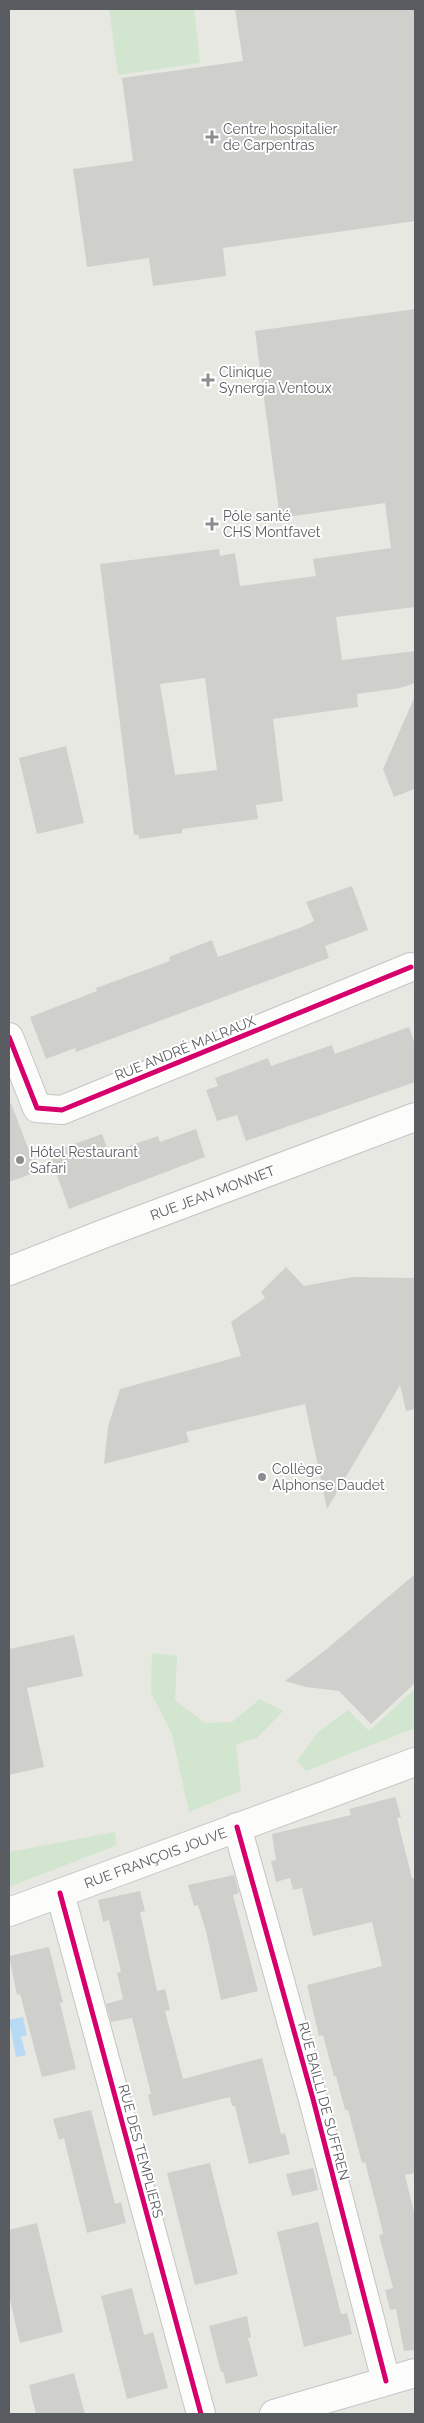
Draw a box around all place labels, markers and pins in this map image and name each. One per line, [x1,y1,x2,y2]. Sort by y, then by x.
place label: Centre hospitalier de Carpentras [223,121,337,153]
marker: Centre hospitalier de Carpentras [205,130,219,144]
place label: Clinique Synergia Ventoux [219,364,332,396]
marker: Clinique Synergia Ventoux [201,373,215,387]
place label: Pôle santé CHS Montfavet [223,508,321,540]
marker: Pôle santé CHS Montfavet [205,517,219,531]
place label: Hôtel Restaurant Safari [30,1144,138,1176]
marker: Hôtel Restaurant Safari [14,1154,26,1166]
place label: Collège Alphonse Daudet [272,1461,385,1493]
marker: Collège Alphonse Daudet [256,1471,268,1483]

